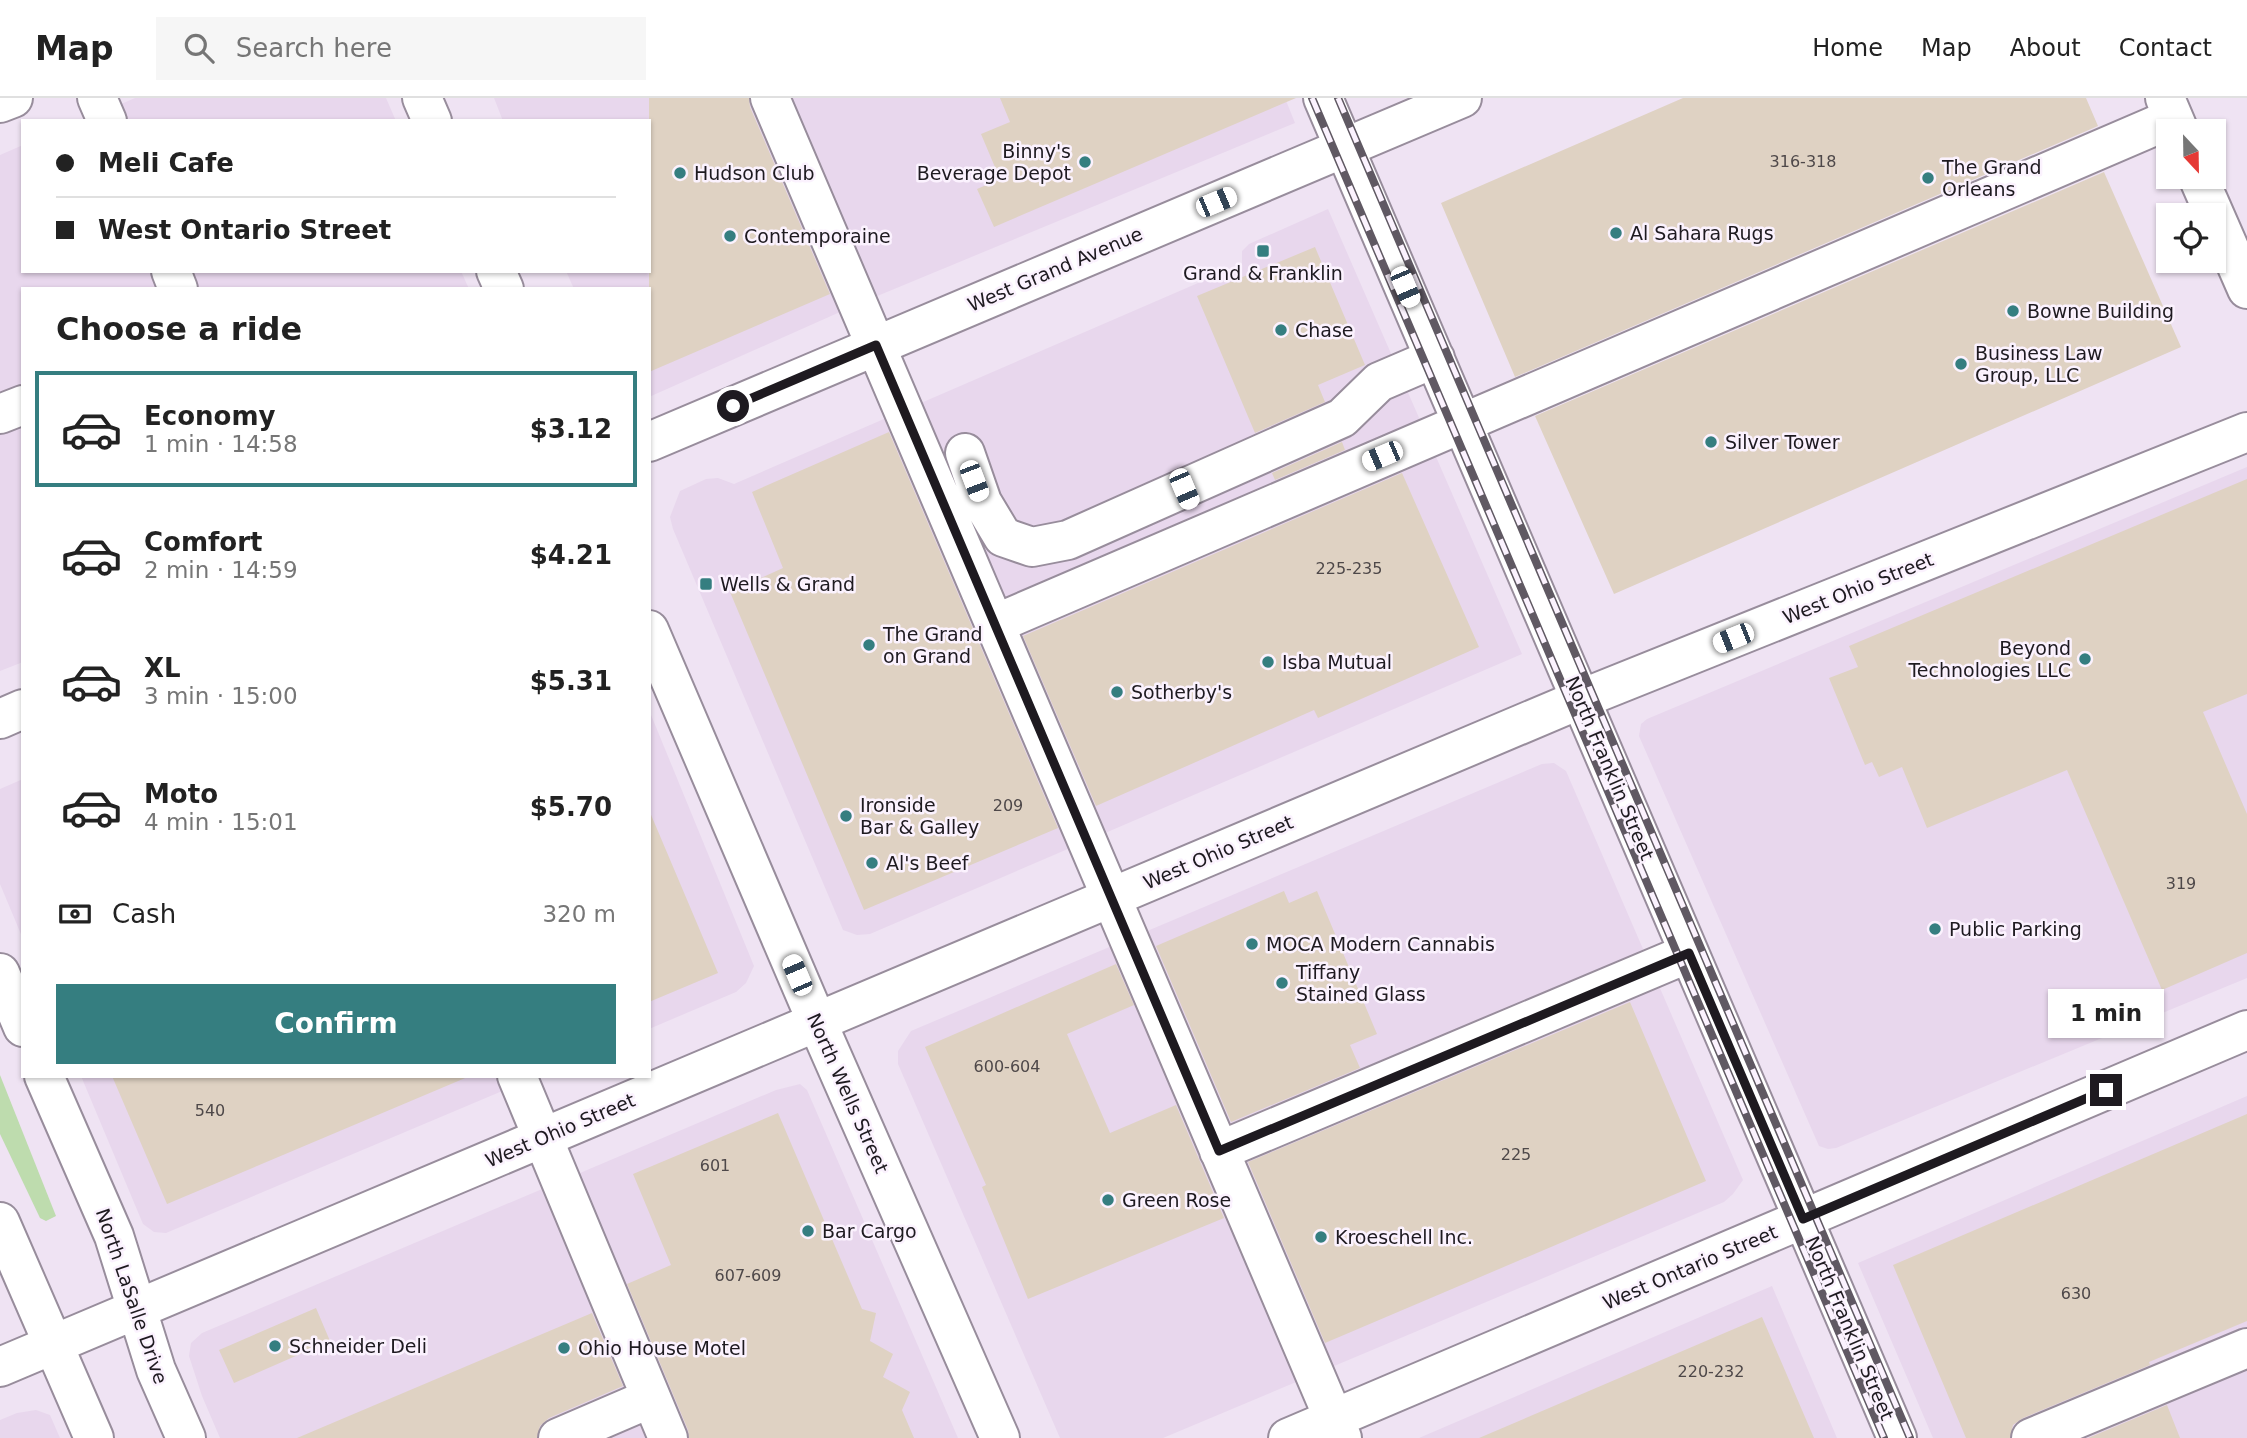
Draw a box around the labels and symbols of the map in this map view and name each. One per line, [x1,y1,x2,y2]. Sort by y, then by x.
north arrow [2156,119,2226,189]
place label: Binny's Beverage Depot [917,140,1071,184]
house number: 316-318 [1770,152,1836,171]
marker: Binny's Beverage Depot [1077,154,1093,170]
place label: The Grand Orleans [1941,156,2042,200]
place label: Hudson Club [694,162,815,184]
marker: Hudson Club [672,165,688,181]
marker: The Grand Orleans [1920,170,1936,186]
car [1193,184,1240,220]
street label: West Grand Avenue [964,222,1146,316]
place label: Al Sahara Rugs [1630,222,1774,244]
place label: Contemporaine [744,225,891,247]
marker: Al Sahara Rugs [1608,225,1624,241]
marker: Contemporaine [722,228,738,244]
marker: Grand & Franklin [1255,243,1271,259]
place label: Grand & Franklin [1183,262,1343,284]
car [1388,264,1423,310]
place label: Bowne Building [2027,300,2174,322]
marker: Bowne Building [2005,303,2021,319]
place label: Chase [1295,319,1354,341]
marker: Chase [1273,322,1289,338]
place label: Business Law Group, LLC [1975,342,2103,386]
marker: Business Law Group, LLC [1953,356,1969,372]
route start [717,390,749,422]
place label: Silver Tower [1725,431,1840,453]
marker: Silver Tower [1703,434,1719,450]
car [1359,438,1406,474]
car [957,458,992,504]
car [1167,466,1202,512]
street label: West Ohio Street [1780,548,1936,628]
house number: 225-235 [1316,559,1382,578]
place label: Wells & Grand [720,573,855,595]
marker: Wells & Grand [698,576,714,592]
car [1710,620,1757,656]
place label: The Grand on Grand [882,623,983,667]
marker: The Grand on Grand [861,637,877,653]
place label: Beyond Technologies LLC [1907,637,2071,681]
place label: Isba Mutual [1282,651,1392,673]
marker: Beyond Technologies LLC [2077,651,2093,667]
marker: Isba Mutual [1260,654,1276,670]
street label: North Franklin Street [1561,673,1659,863]
place label: Sotherby's [1131,681,1232,703]
marker: Sotherby's [1109,684,1125,700]
place label: Ironside Bar & Galley [860,794,979,838]
house number: 209 [993,796,1023,815]
marker: Ironside Bar & Galley [838,808,854,824]
street label: West Ohio Street [1140,811,1296,893]
place label: Al's Beef [886,852,970,874]
marker: Al's Beef [864,855,880,871]
house number: 319 [2166,874,2196,893]
place label: Public Parking [1949,918,2082,940]
marker: Public Parking [1927,921,1943,937]
place label: MOCA Modern Cannabis [1266,933,1495,955]
marker: MOCA Modern Cannabis [1244,936,1260,952]
car [780,952,815,998]
place label: Tiffany Stained Glass [1295,961,1426,1005]
marker: Tiffany Stained Glass [1274,975,1290,991]
callout: 1 min [2048,988,2164,1038]
street label: North Wells Street [803,1010,893,1176]
house number: 600-604 [974,1057,1040,1076]
route end [2090,1074,2122,1106]
street label: West Ohio Street [482,1089,638,1171]
house number: 540 [195,1101,225,1120]
house number: 225 [1501,1145,1531,1164]
house number: 601 [700,1156,730,1175]
place label: Green Rose [1122,1189,1231,1211]
marker: Green Rose [1100,1192,1116,1208]
street label: North LaSalle Drive [92,1205,172,1387]
place label: Bar Cargo [822,1220,917,1242]
street label: West Ontario Street [1599,1220,1781,1314]
marker: Bar Cargo [800,1223,816,1239]
place label: Kroeschell Inc. [1335,1226,1473,1248]
marker: Kroeschell Inc. [1313,1229,1329,1245]
street label: North Franklin Street [1801,1233,1899,1423]
house number: 607-609 [715,1266,781,1285]
house number: 630 [2061,1284,2091,1303]
place label: Schneider Deli [289,1335,427,1357]
place label: Ohio House Motel [578,1337,746,1359]
marker: Schneider Deli [267,1338,283,1354]
marker: Ohio House Motel [556,1340,572,1356]
house number: 220-232 [1678,1362,1744,1381]

